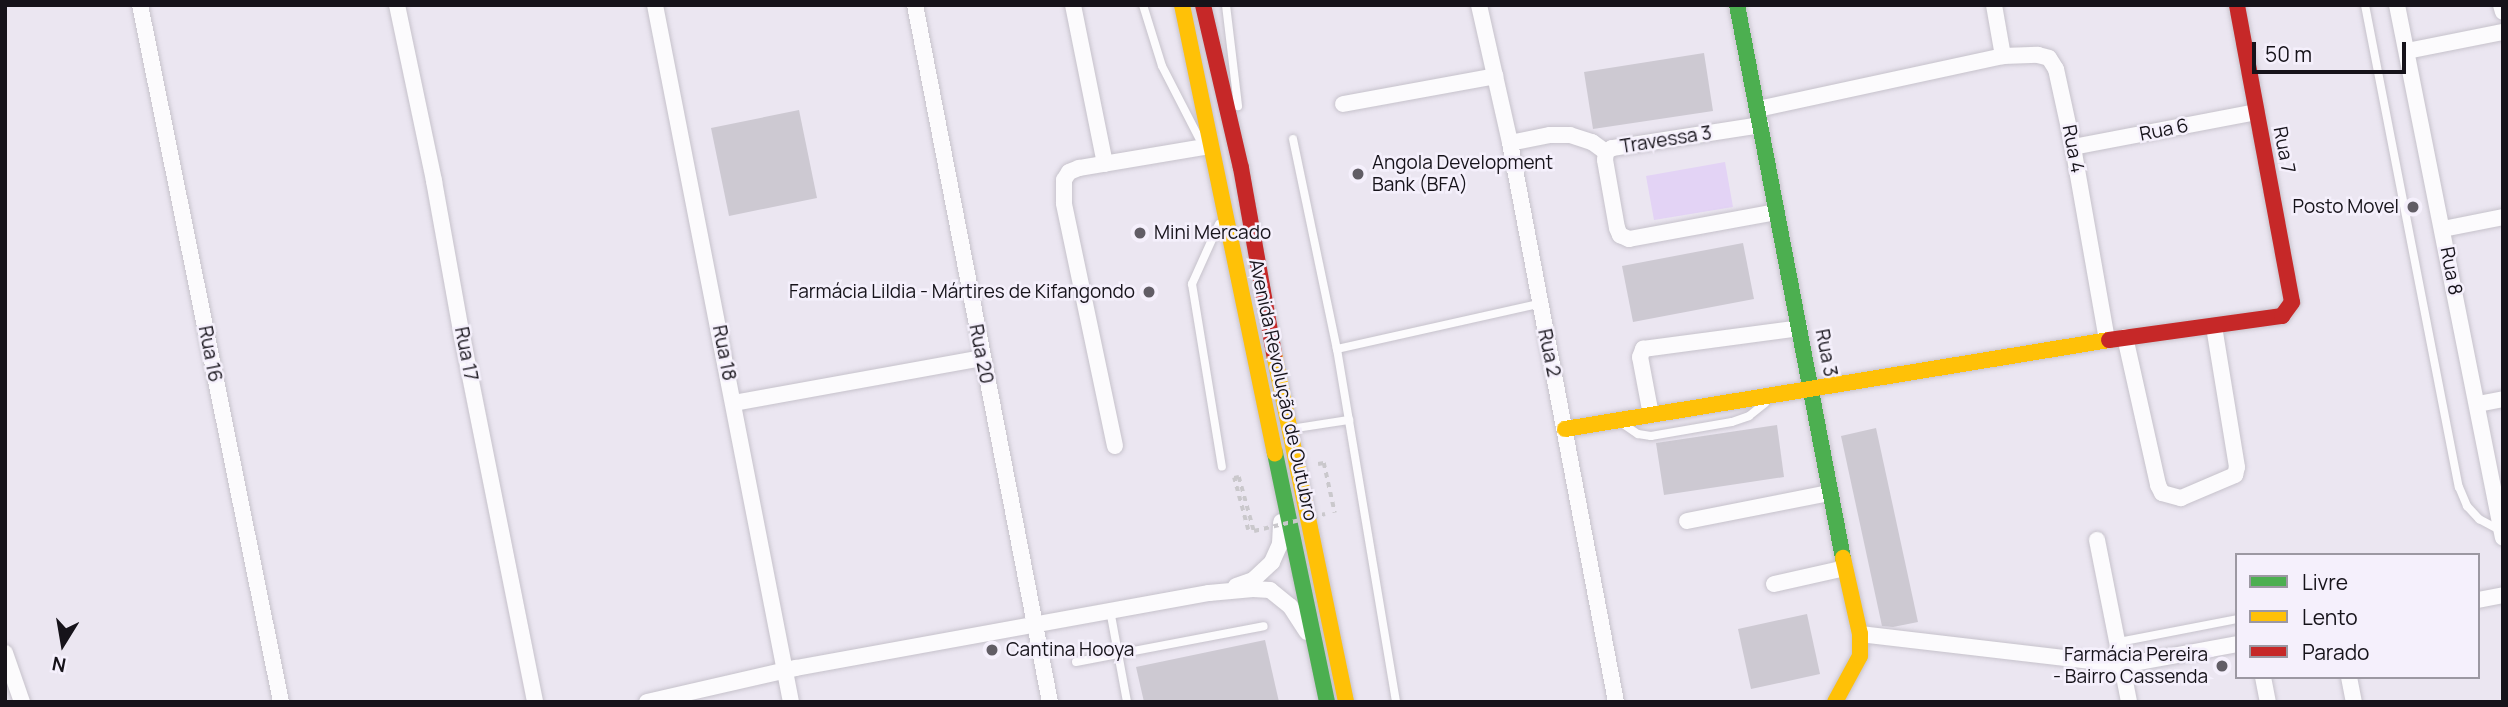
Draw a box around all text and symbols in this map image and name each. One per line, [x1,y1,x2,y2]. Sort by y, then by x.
scale bar [2256,28,2410,72]
text: 50 m [2265,40,2312,68]
street label: Rua 6 [2138,114,2190,146]
street label: Travessa 3 [1619,122,1713,158]
street label: Rua 4 [2057,123,2089,175]
street label: Rua 7 [2268,125,2300,175]
place label: Angola Development Bank (BFA) [1372,152,1553,196]
marker: Angola Development Bank (BFA) [1350,166,1366,182]
place label: Posto Movel [2293,196,2399,218]
marker: Posto Movel [2405,199,2421,215]
place label: Mini Mercado [1154,222,1271,244]
marker: Mini Mercado [1132,225,1148,241]
street label: Rua 8 [2435,245,2467,297]
street label: Avenida Revolução de Outubro [1244,257,1322,523]
place label: Farmácia Lildia - Mártires de Kifangondo [789,281,1135,303]
marker: Farmácia Lildia - Mártires de Kifangondo [1141,284,1157,300]
street label: Rua 20 [964,322,998,386]
street label: Rua 18 [707,323,741,383]
street label: Rua 16 [193,324,227,384]
street label: Rua 17 [450,325,482,383]
street label: Rua 2 [1533,327,1565,379]
street label: Rua 3 [1810,327,1842,379]
legend [2235,553,2480,679]
text: Livre [2302,568,2348,596]
text: Lento [2302,603,2358,631]
north arrow [28,609,98,679]
text: Parado [2302,638,2370,666]
place label: Cantina Hooya [1006,639,1134,661]
marker: Cantina Hooya [984,642,1000,658]
place label: Farmácia Pereira - Bairro Cassenda [2053,644,2208,688]
text: N [50,651,68,679]
marker: Farmácia Pereira - Bairro Cassenda [2214,658,2230,674]

